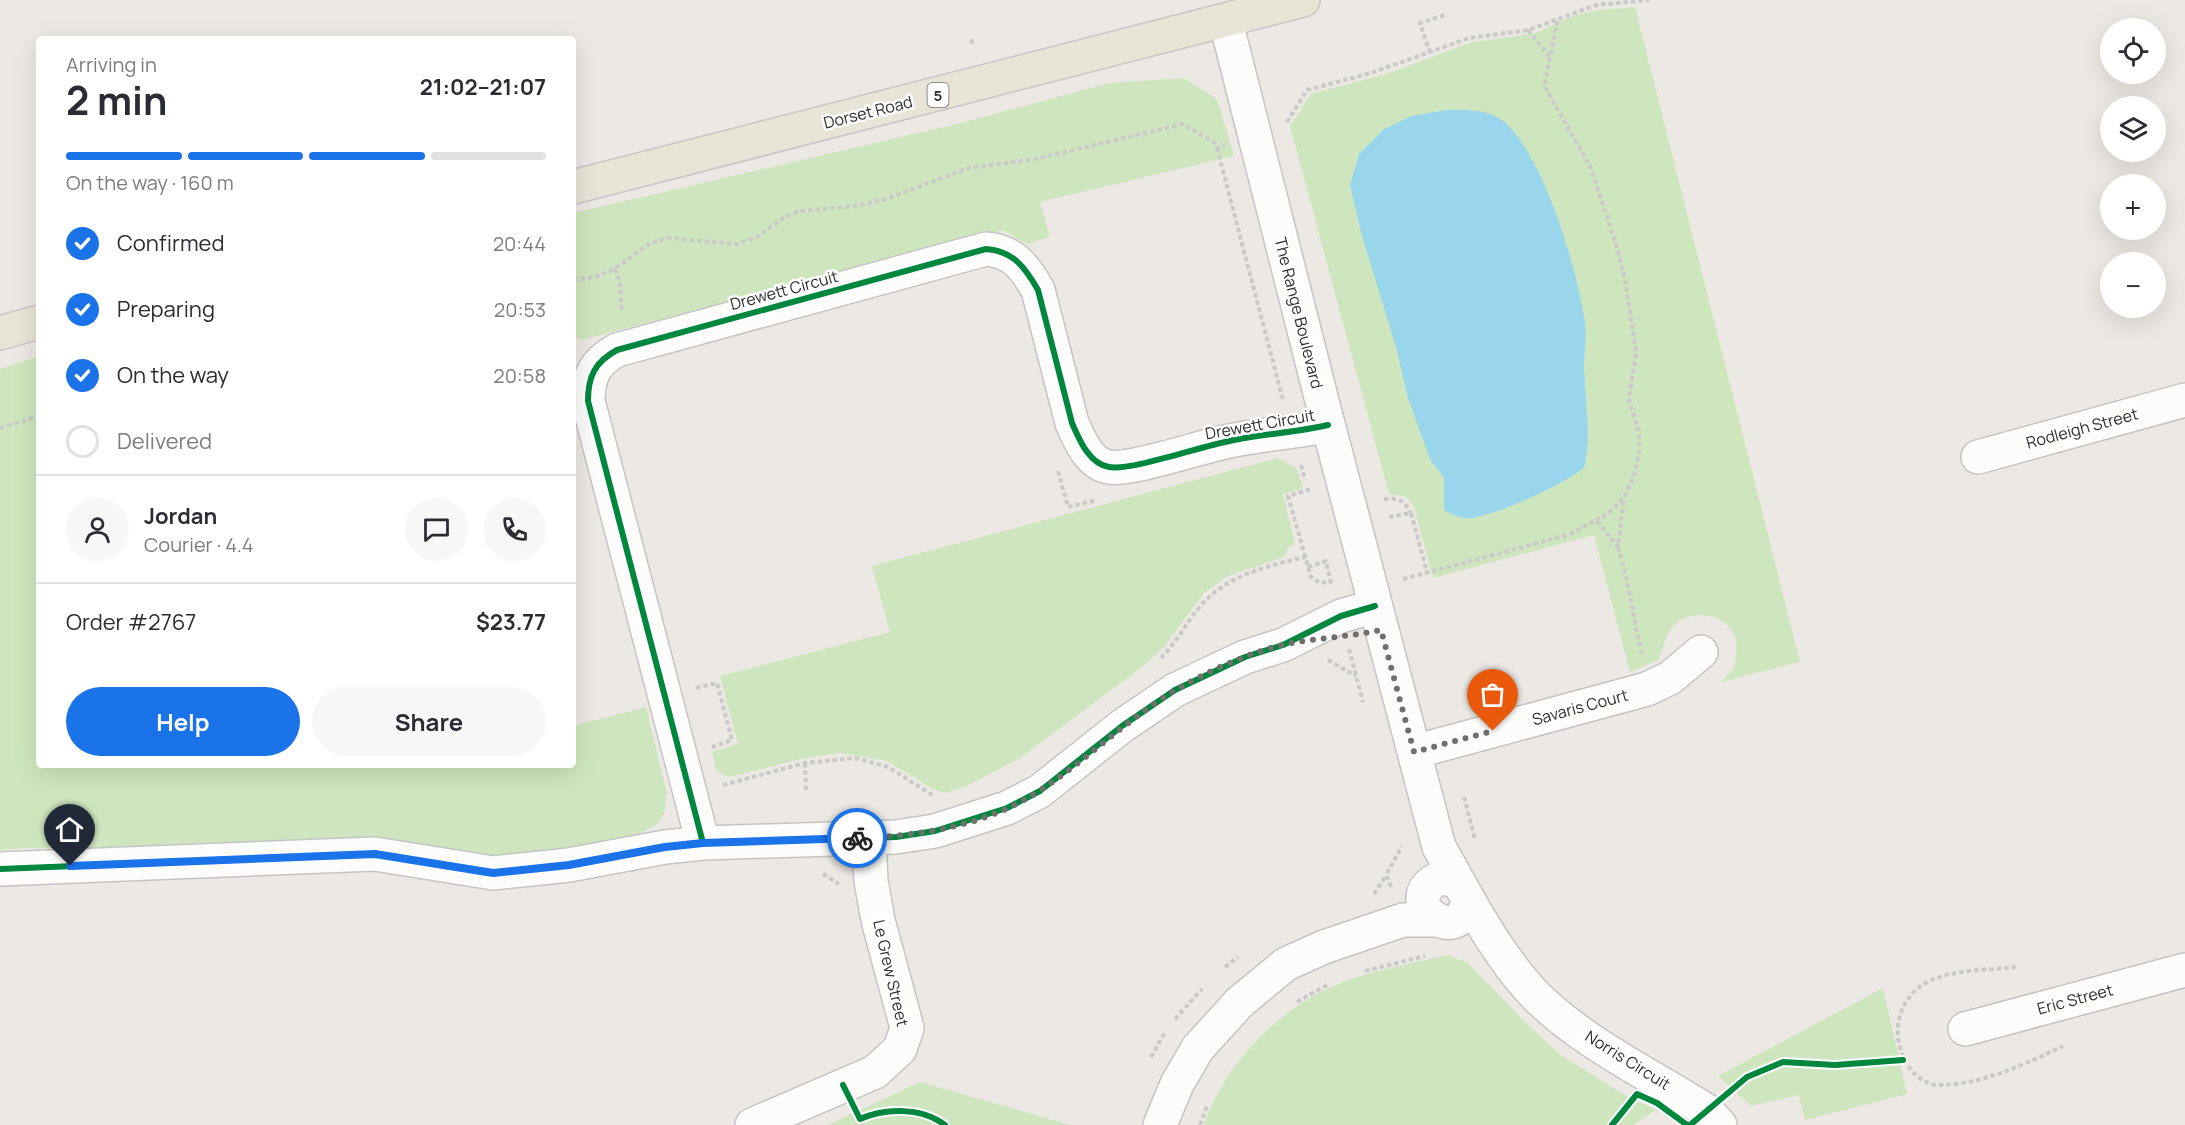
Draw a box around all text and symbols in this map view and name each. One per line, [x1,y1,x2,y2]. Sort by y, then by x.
map controls [2100,18,2166,318]
button: locate [2100,18,2166,84]
text: Arriving in [66,51,157,78]
text: 21:02–21:07 [420,72,546,102]
text: 2 min [66,73,167,127]
road number: 5 [928,83,948,107]
street label: Dorset Road [821,90,915,134]
button: layers [2100,96,2166,162]
text: On the way · 160 m [66,169,234,196]
button: + [2100,174,2166,240]
icon: check [66,227,99,260]
text: Confirmed [117,228,225,258]
text: 20:44 [493,230,546,257]
street label: The Range Boulevard [1270,235,1328,391]
button: − [2100,252,2166,318]
street label: Drewett Circuit [728,265,840,315]
icon: check [66,293,99,326]
text: Preparing [117,294,215,324]
text: 20:53 [494,296,546,323]
icon: check [66,359,99,392]
text: On the way [117,360,229,390]
text: 20:58 [493,362,546,389]
street label: Rodleigh Street [2024,402,2140,454]
street label: Drewett Circuit [1203,404,1317,444]
text: Delivered [117,426,212,456]
button: person [66,498,129,561]
button: chat [405,498,468,561]
button: phone [483,498,546,561]
text: Jordan [144,501,217,531]
text: Courier · 4.4 [144,531,254,558]
text: Order #2767 [66,607,196,637]
text: $23.77 [476,607,546,637]
pin [1467,669,1518,731]
icon: bag [1476,678,1509,711]
street label: Savaris Court [1529,684,1631,730]
button: Help [66,687,300,756]
button: Share [312,687,546,756]
pin [44,804,95,866]
courier [827,808,887,868]
icon: home [53,813,86,846]
icon: bike [841,822,874,855]
street label: Le Grew Street [868,917,914,1029]
street label: Eric Street [2035,978,2115,1020]
street label: Norris Circuit [1581,1025,1675,1095]

